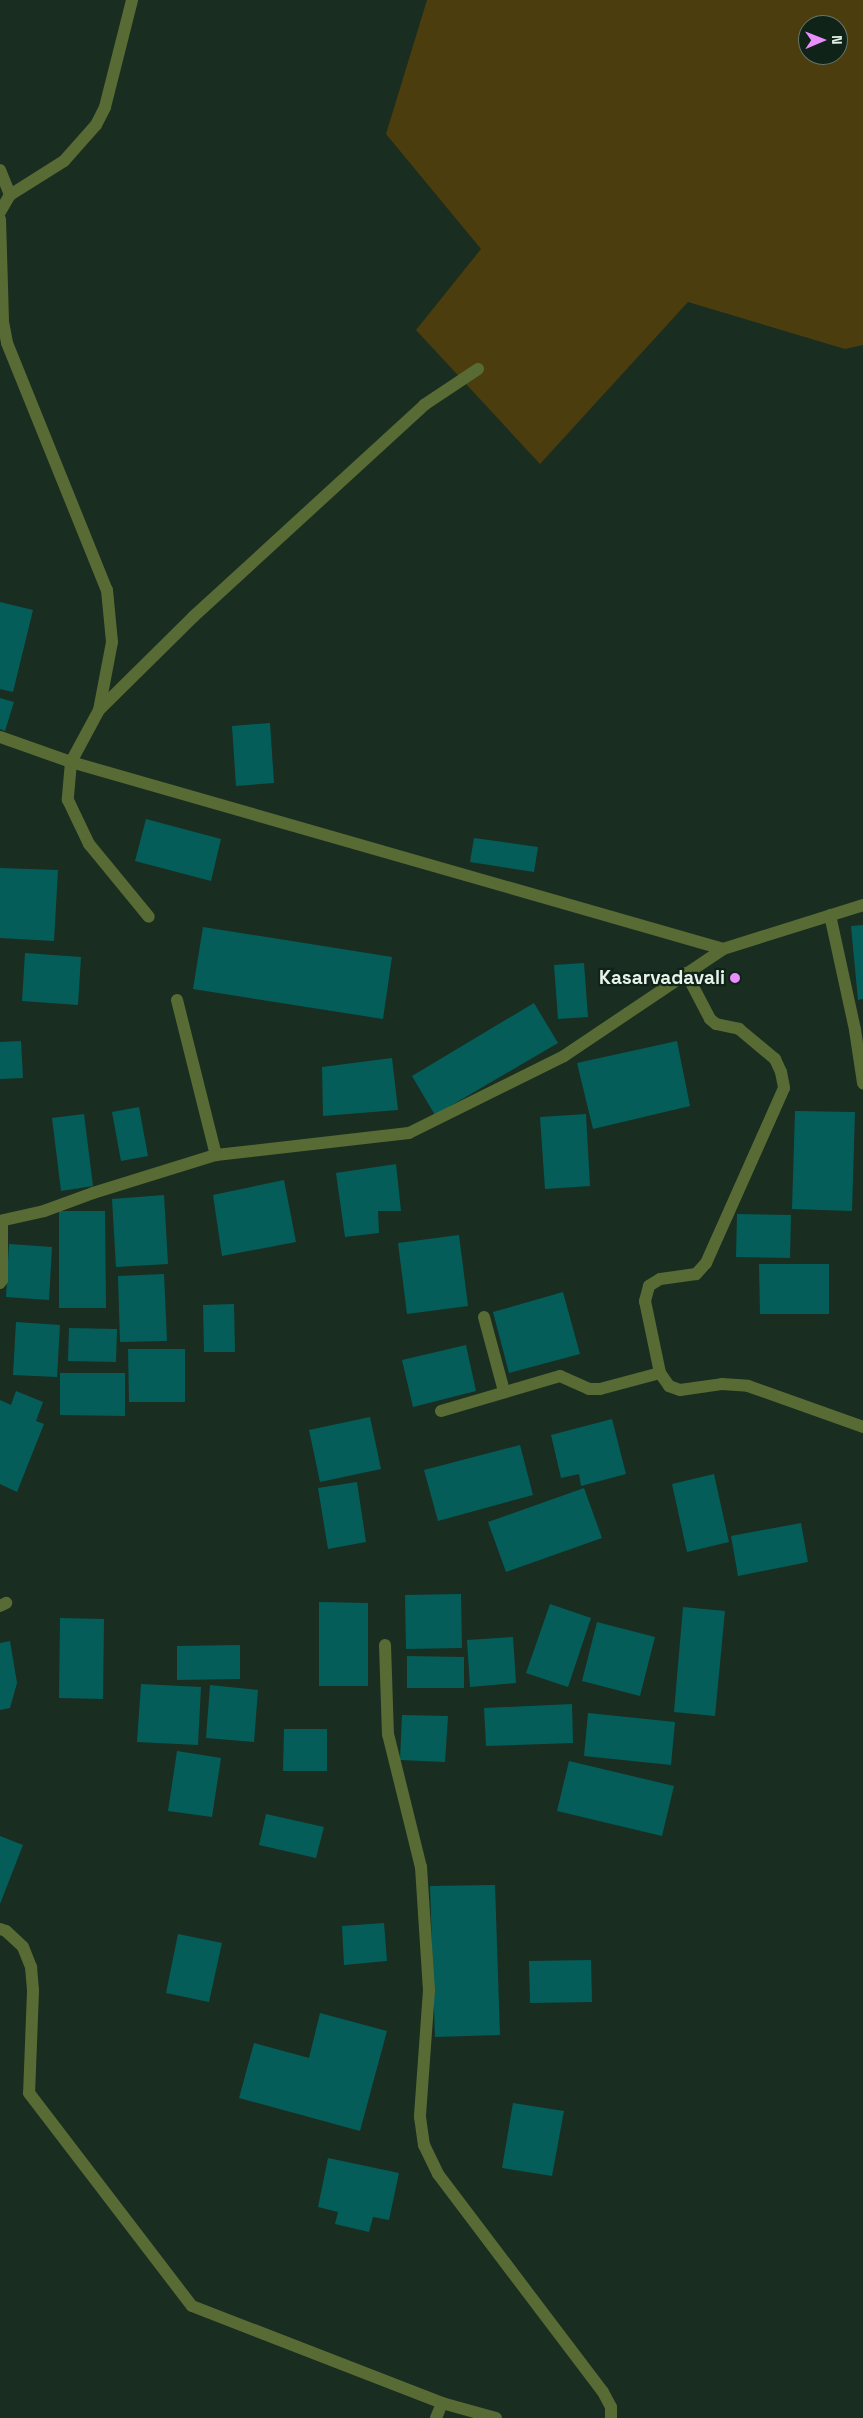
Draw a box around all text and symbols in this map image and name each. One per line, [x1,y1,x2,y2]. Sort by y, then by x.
north arrow [798,15,848,65]
text: N [828,35,846,45]
place label: Kasarvadavali [599,967,725,989]
marker: Kasarvadavali [729,972,741,984]

